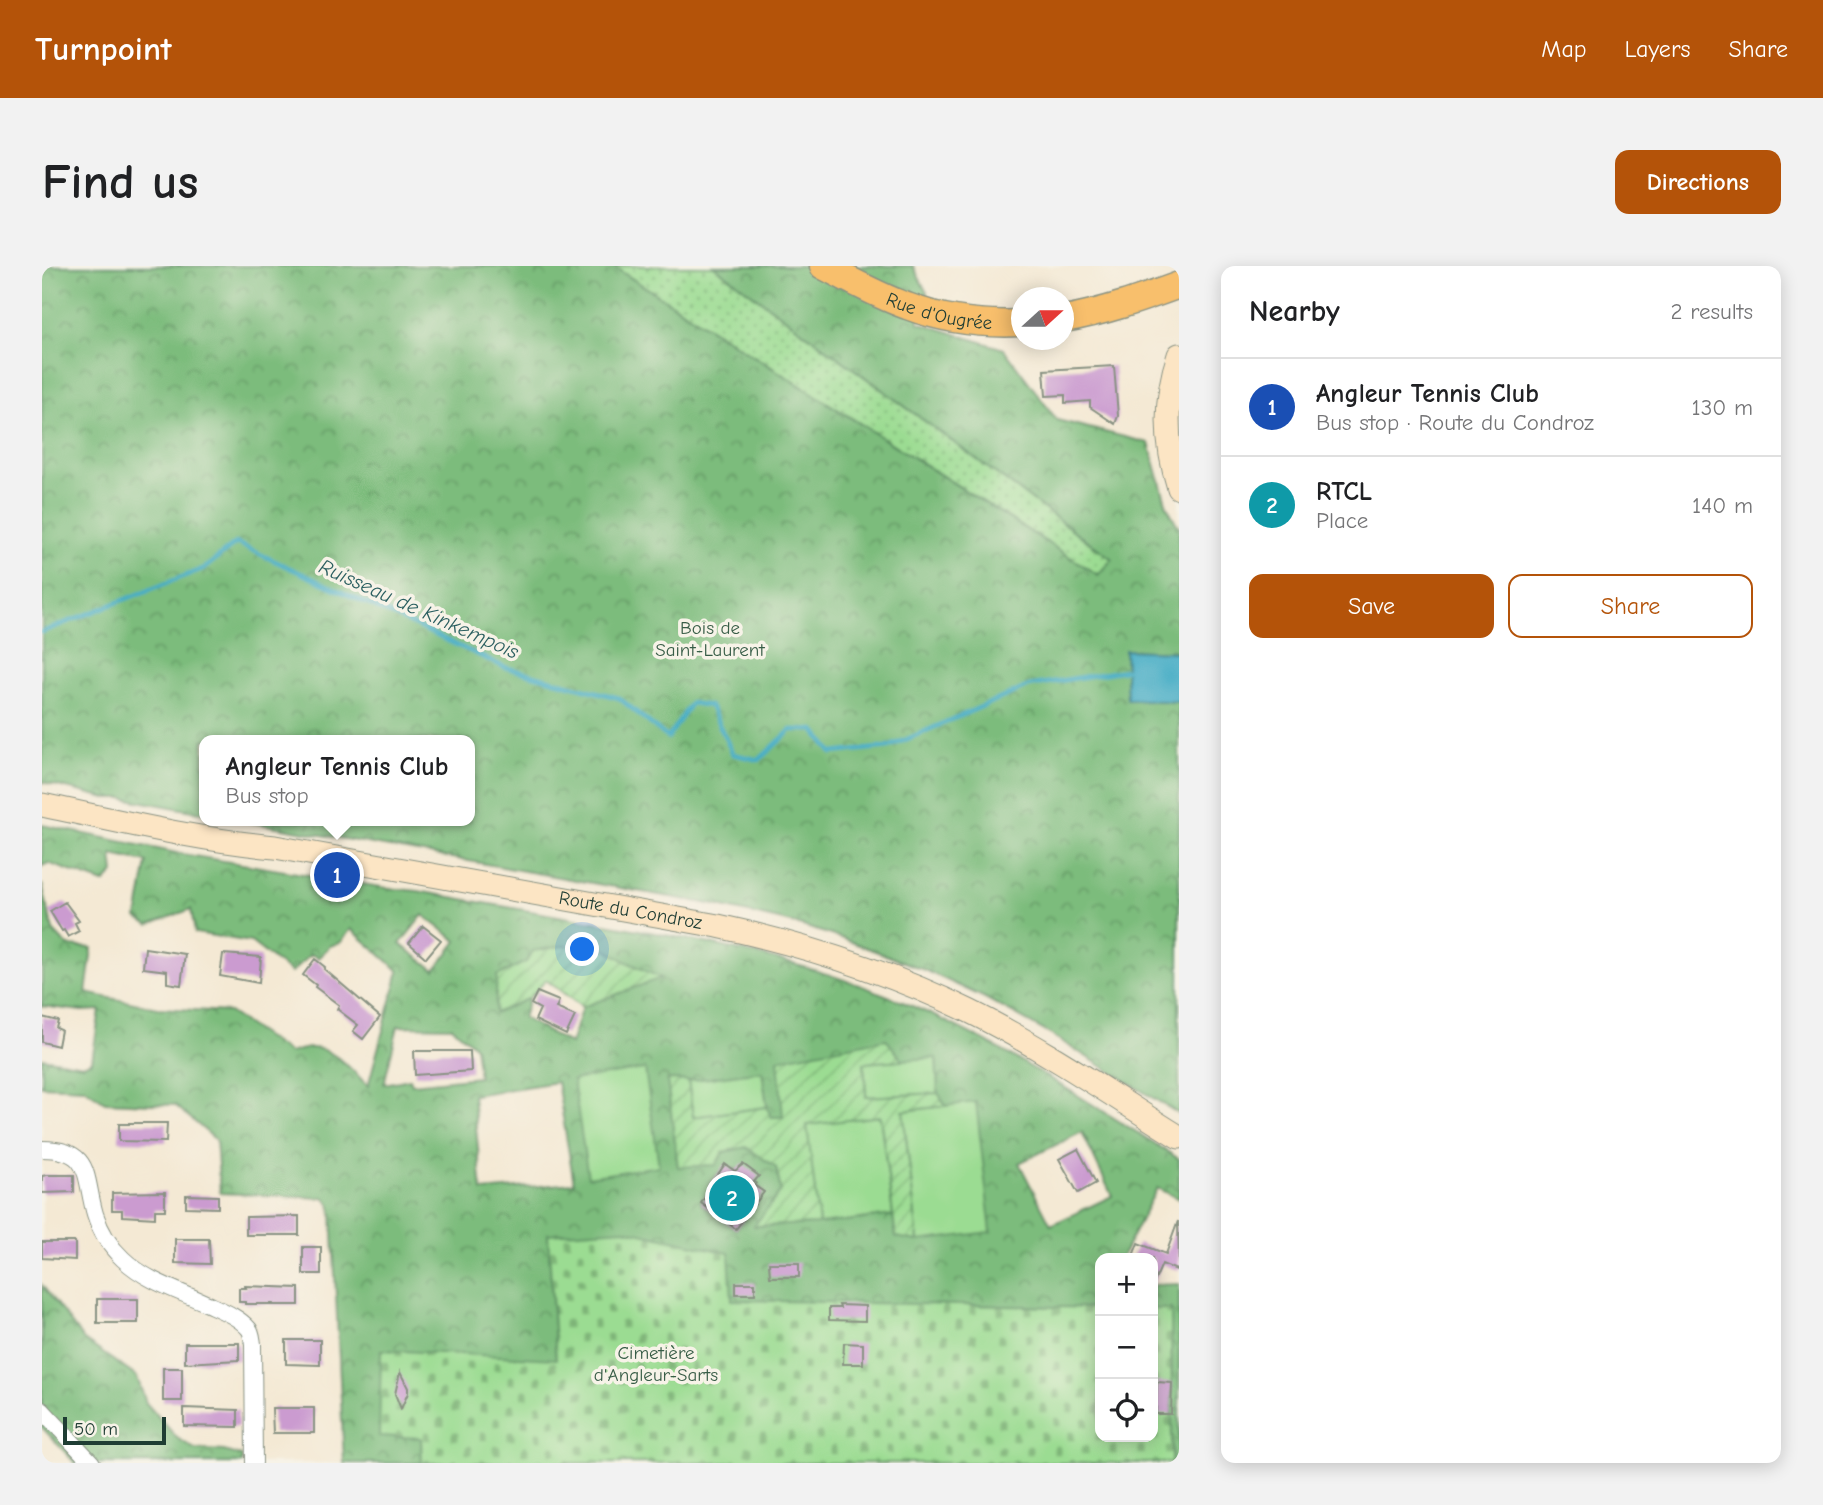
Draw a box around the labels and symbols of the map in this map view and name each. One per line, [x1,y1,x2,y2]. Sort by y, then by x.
north arrow [1011,287,1074,350]
street label: Rue d'Ougrée [883,288,993,334]
water label: Ruisseau de Kinkempois [316,554,523,664]
park label: Bois de Saint-Laurent [655,617,765,661]
pin: 1 [314,849,360,901]
street label: Route du Condroz [557,887,704,934]
your location [565,932,599,966]
pin: 2 [709,1172,755,1224]
park label: Cimetière d'Angleur-Sarts [594,1342,718,1386]
scale bar [63,1414,166,1446]

